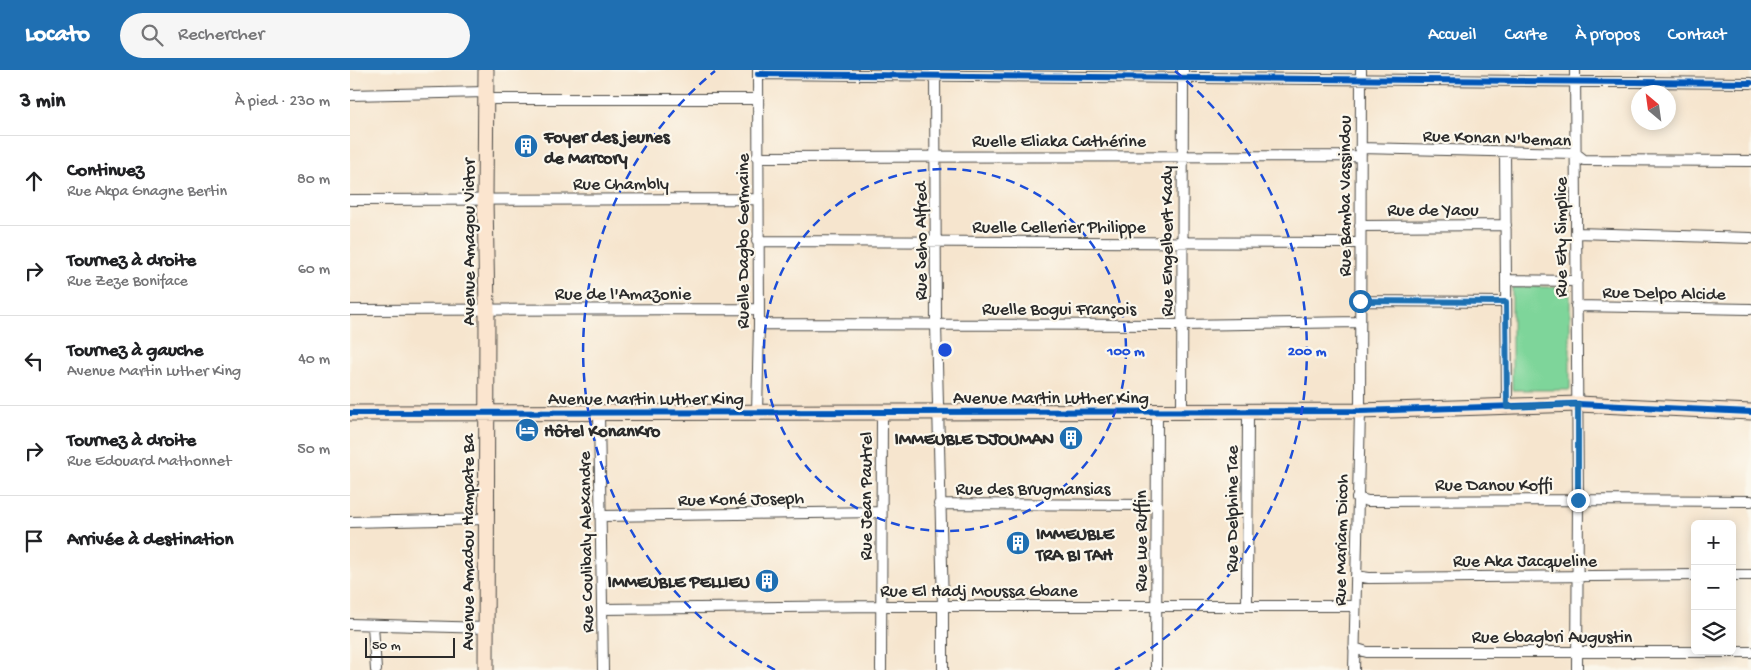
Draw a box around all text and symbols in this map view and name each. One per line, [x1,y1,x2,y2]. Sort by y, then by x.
search box [120,13,470,58]
text: Locato [25,21,90,50]
icon: search [138,21,166,49]
text: Rechercher [178,24,264,47]
text: Accueil [1428,25,1476,46]
text: Carte [1504,25,1547,46]
text: À propos [1575,25,1640,46]
text: Contact [1668,25,1726,46]
north arrow [1631,85,1676,130]
text: 3 min [20,90,65,115]
text: À pied · 230 m [235,93,330,112]
street label: Rue Bamba Vassindou [1336,115,1357,277]
street label: Rue Konan N'beman [1422,126,1572,153]
place label: Foyer des jeunes de Marcory [543,128,671,170]
street label: Ruelle Eliaka Cathérine [972,132,1147,153]
building icon: Foyer des jeunes de Marcory [513,133,539,159]
street label: Ruelle Dagbo Germaine [734,153,755,329]
street label: Avenue Amagou Victor [460,157,481,326]
text: Continuez [67,160,144,183]
street label: Rue Engelbert Kady [1158,165,1179,316]
icon: ahead [20,167,48,195]
text: 80 m [297,171,330,190]
street label: Rue Chambly [573,175,669,196]
street label: Rue Ety Simplice [1552,176,1573,297]
street label: Rue Seho Alfred [912,180,933,300]
text: Rue Akpa Gnagne Bertin [67,183,227,202]
street label: Rue de Yaou [1387,201,1479,222]
street label: Ruelle Cellerier Philippe [972,218,1146,239]
text: Tournez à droite [67,250,196,273]
icon: right [20,257,48,285]
text: 60 m [298,261,330,280]
text: Rue Zeze Boniface [67,273,188,292]
street label: Rue Delpo Alcide [1602,283,1726,306]
street label: Rue de l'Amazonie [555,285,692,306]
route start [1349,290,1372,313]
street label: Ruelle Bogui François [982,300,1137,321]
text: Tournez à gauche [67,340,203,363]
centre of rings [936,341,954,359]
text: 100 m [1106,343,1145,361]
text: 200 m [1288,343,1327,361]
icon: left [20,347,48,375]
text: 40 m [298,351,330,370]
text: Avenue Martin Luther King [67,363,241,382]
street label: Avenue Martin Luther King [953,389,1149,410]
street label: Avenue Martin Luther King [548,390,744,411]
hotel icon: Hôtel KonanKro [514,417,540,443]
place label: Hôtel KonanKro [544,422,661,443]
building icon: IMMEUBLE DJOUMAN [1058,425,1084,451]
text: Tournez à droite [67,430,196,453]
place label: IMMEUBLE DJOUMAN [894,430,1054,451]
street label: Rue Jean Pautrel [857,432,878,560]
street label: Avenue Amadou Hampate Ba [459,433,480,650]
icon: right [20,437,48,465]
text: 50 m [297,441,330,460]
street label: Rue Delphine Tae [1223,445,1244,573]
street label: Rue Coulibaly Alexandre [575,450,600,633]
text: Rue Edouard Mathonnet [67,453,231,472]
street label: Rue Mariam Dicoh [1331,474,1354,606]
street label: Rue Danou Koffi [1435,476,1553,497]
street label: Rue des Brugmansias [956,480,1112,501]
street label: Rue Koné Joseph [678,489,805,512]
route end [1567,489,1590,512]
street label: Rue Lue Ruffin [1132,490,1153,592]
map controls [1691,520,1736,655]
button: + [1691,520,1736,565]
place label: IMMEUBLE TRA BI TAH [1034,525,1116,567]
icon: arrive [20,527,48,555]
text: Arrivée à destination [67,529,233,552]
building icon: IMMEUBLE TRA BI TAH [1005,530,1031,556]
street label: Rue Aka Jacqueline [1453,552,1598,573]
button: − [1691,565,1736,610]
building icon: IMMEUBLE PELLIEU [754,568,780,594]
place label: IMMEUBLE PELLIEU [608,573,751,594]
street label: Rue El Hadj Moussa Gbane [880,582,1079,603]
button: layers [1691,610,1736,655]
street label: Rue Gbagbri Augustin [1472,628,1633,649]
scale bar [365,635,455,658]
text: 50 m [372,638,401,655]

